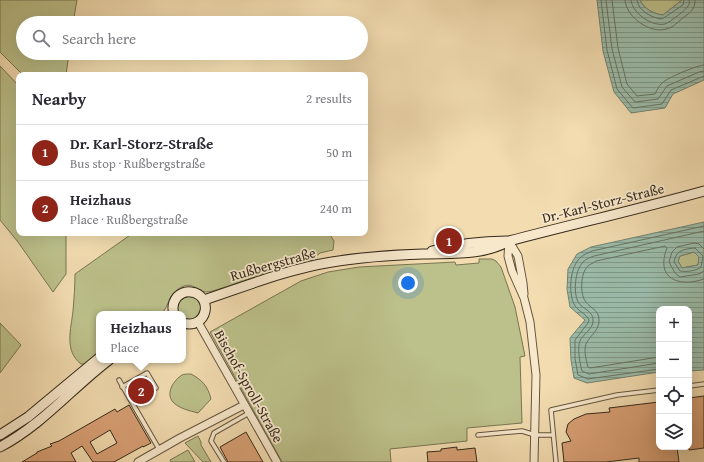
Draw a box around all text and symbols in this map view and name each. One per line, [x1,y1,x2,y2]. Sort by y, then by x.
search box [16,16,368,60]
icon: search [30,27,52,49]
text: Search here [62,28,136,49]
text: Nearby [32,86,86,111]
text: 2 results [306,89,352,108]
text: Dr. Karl-Storz-Straße [70,133,213,154]
text: 1 [42,143,48,162]
text: 50 m [326,143,352,162]
text: Bus stop · Rußbergstraße [70,154,205,173]
street label: Dr.-Karl-Storz-Straße [540,178,667,228]
text: Heizhaus [70,189,131,210]
text: 2 [42,199,48,218]
text: 240 m [320,199,352,218]
text: Place · Rußbergstraße [70,210,188,229]
pin: 1 [436,226,462,256]
street label: Rußbergstraße [228,242,318,286]
your location [398,273,418,293]
map controls [656,306,692,450]
button: + [656,306,692,342]
popup [96,311,186,363]
text: Heizhaus [110,317,172,338]
street label: Bischof-Sproll-Straße [210,326,289,446]
text: Place [110,338,139,357]
button: − [656,342,692,378]
pin: 2 [128,376,154,406]
button: locate [656,378,692,414]
button: layers [656,414,692,450]

